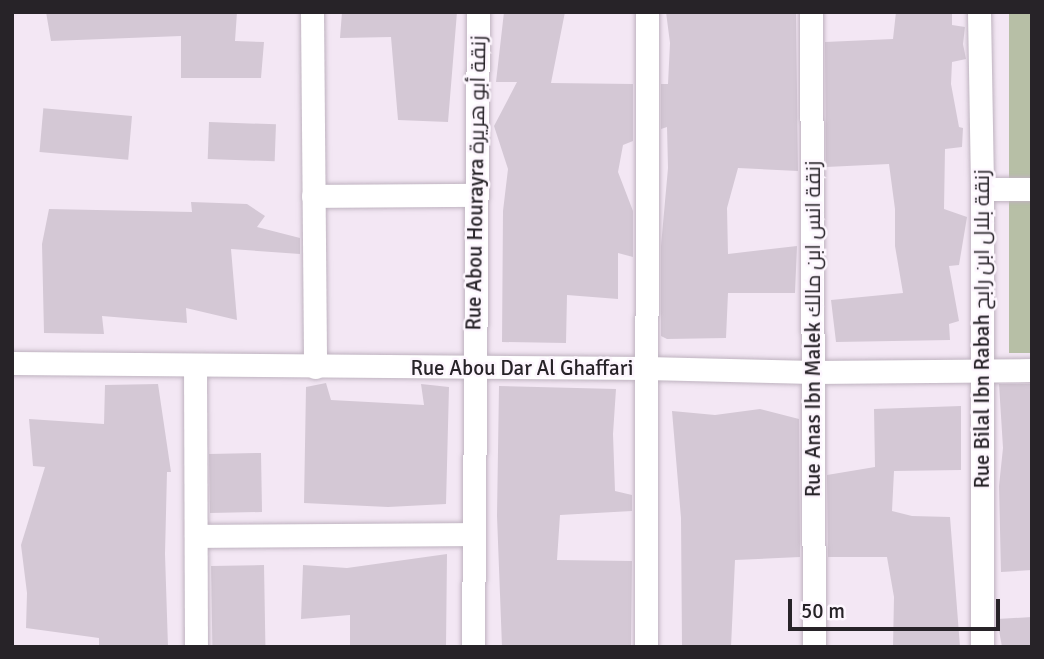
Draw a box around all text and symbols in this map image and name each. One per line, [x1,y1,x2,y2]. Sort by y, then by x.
street label: Rue Abou Hourayra زنقة أبو هريرة [461,35,491,331]
street label: Rue Anas Ibn Malek زنقة انس ابن مالك [800,161,826,497]
street label: Rue Bilal Ibn Rabah زنقة بلال ابن رابح [969,169,995,489]
street label: Rue Abou Dar Al Ghaffari [411,355,633,381]
scale bar [792,586,1004,630]
text: 50 m [801,598,845,624]

